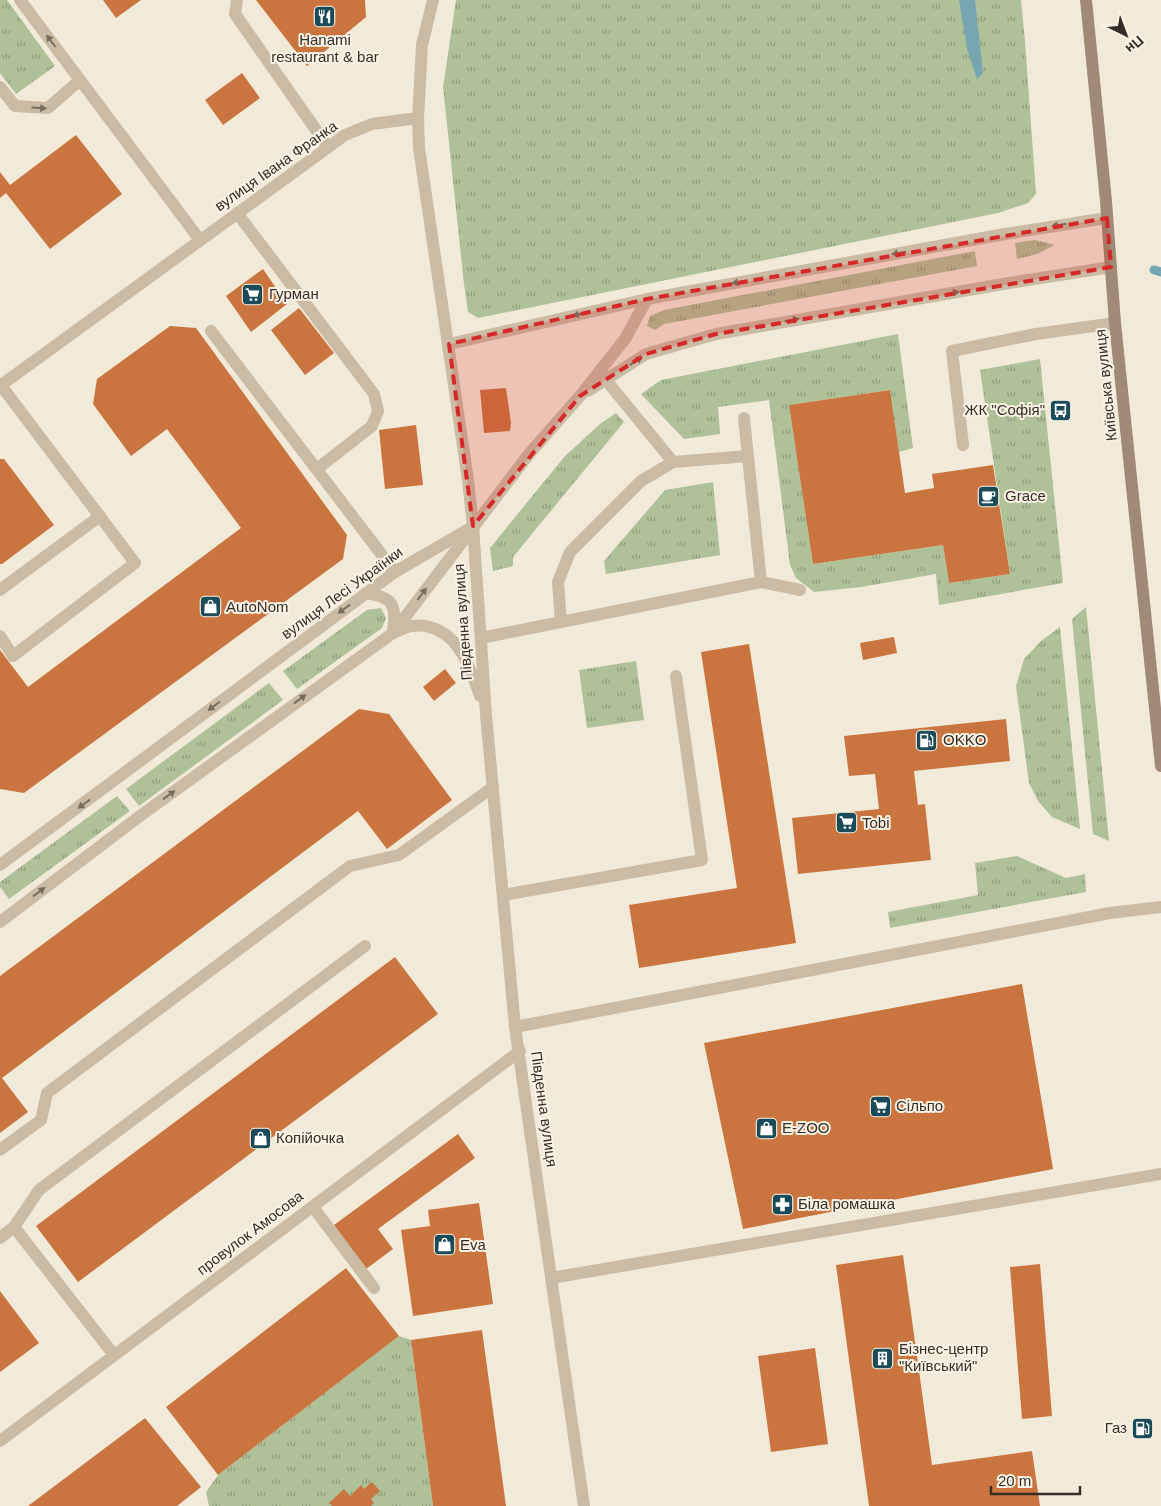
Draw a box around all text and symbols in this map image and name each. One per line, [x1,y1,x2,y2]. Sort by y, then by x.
restaurant icon: Hanami restaurant & bar [313,5,337,29]
north arrow [1101,10,1151,60]
place label: Hanami restaurant & bar [271,31,379,65]
text: Пн [1122,33,1147,57]
one-way arrow [45,35,56,48]
one-way arrow [31,104,47,112]
street label: вулиця Івана Франка [211,117,341,214]
one-way arrow [1051,222,1067,230]
one-way arrow [891,250,907,258]
one-way arrow [731,279,747,287]
supermarket icon: Гурман [241,282,265,306]
place label: Гурман [269,285,319,302]
one-way arrow [945,288,961,296]
one-way arrow [572,310,587,318]
one-way arrow [784,316,800,324]
street label: Київська вулиця [1091,328,1120,442]
one-way arrow [629,356,642,365]
bus stop icon: ЖК "Софія" [1049,398,1073,422]
place label: ЖК "Софія" [965,401,1045,418]
cafe icon: Grace [977,484,1001,508]
place label: Grace [1005,487,1046,504]
street label: вулиця Лесі Українки [278,543,406,642]
street label: Південна вулиця [450,563,475,681]
one-way arrow [417,587,427,601]
shop icon: AutoNom [198,595,222,619]
place label: AutoNom [226,598,289,615]
one-way arrow [338,604,351,615]
one-way arrow [293,694,307,704]
one-way arrow [208,701,221,712]
fuel station icon: OKKO [915,728,939,752]
place label: OKKO [943,731,986,748]
one-way arrow [162,790,176,800]
one-way arrow [77,799,91,809]
supermarket icon: Tobi [834,811,858,835]
place label: Tobi [862,814,890,831]
one-way arrow [32,887,45,898]
street label: Південна вулиця [528,1050,561,1168]
supermarket icon: Сільпо [868,1094,892,1118]
place label: Сільпо [896,1097,943,1114]
shop icon: E-ZOO [754,1116,778,1140]
place label: E-ZOO [782,1119,830,1136]
shop icon: Копійочка [248,1126,272,1150]
place label: Копійочка [276,1129,345,1146]
street label: провулок Амосова [193,1187,307,1278]
pharmacy icon: Біла ромашка [770,1192,794,1216]
place label: Біла ромашка [798,1195,896,1212]
shop icon: Eva [432,1233,456,1257]
place label: Eva [460,1236,487,1253]
place label: Бізнес-центр "Київський" [899,1340,988,1374]
building icon: Бізнес-центр "Київський" [871,1346,895,1370]
fuel station icon: Газ [1131,1416,1155,1440]
place label: Газ [1105,1419,1127,1436]
scale bar [991,1464,1080,1496]
text: 20 m [998,1472,1031,1489]

